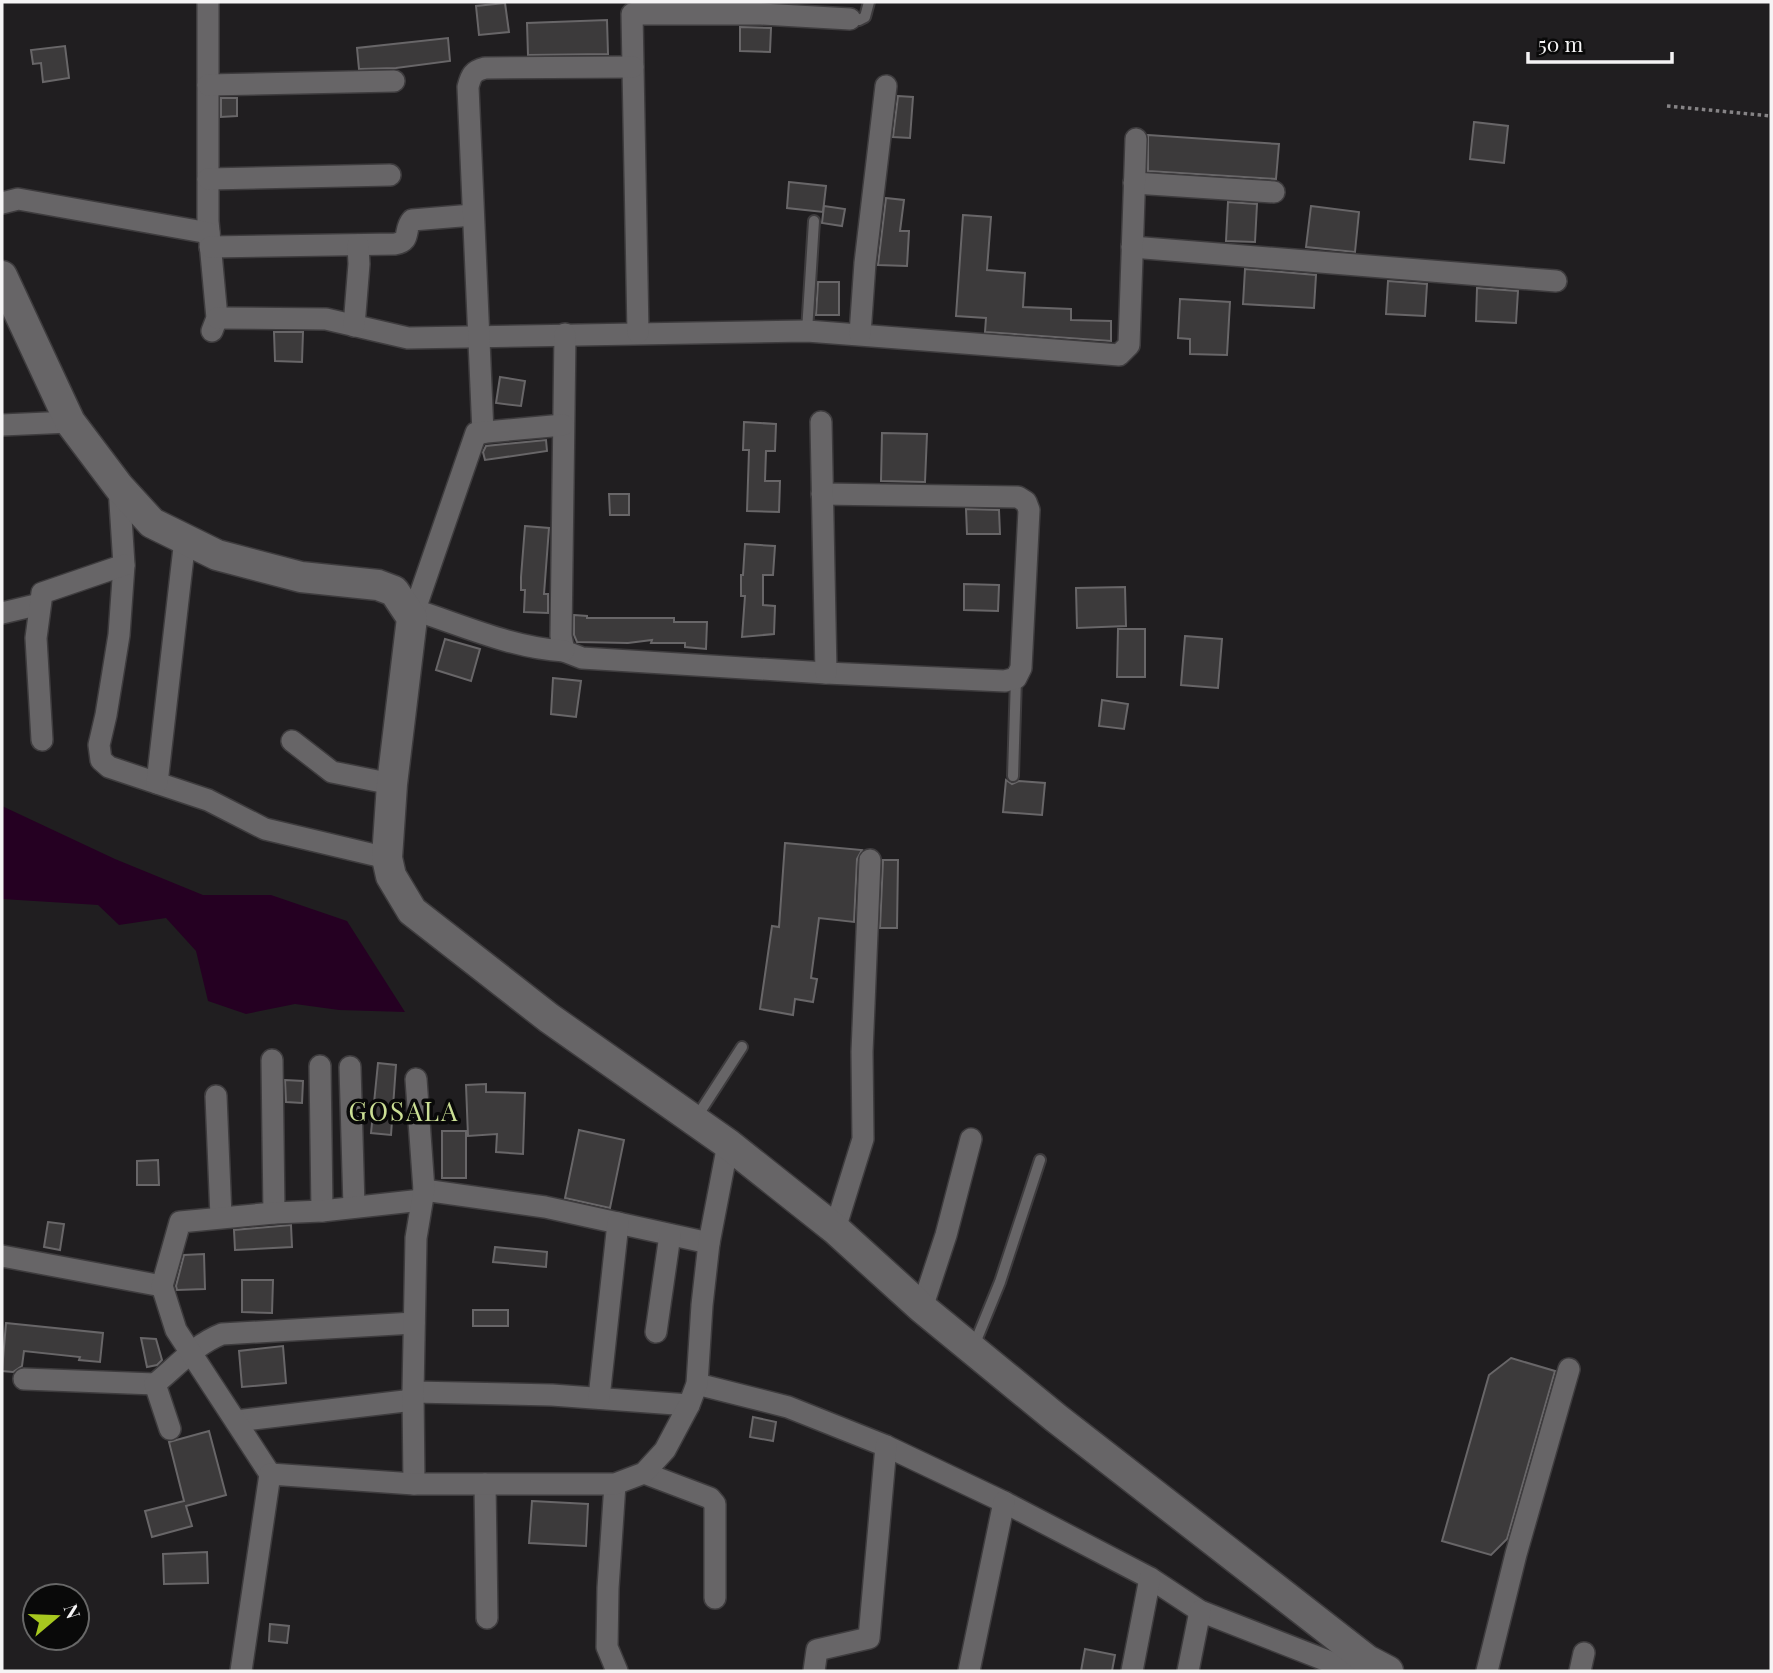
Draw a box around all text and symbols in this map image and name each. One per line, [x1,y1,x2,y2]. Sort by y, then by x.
scale bar [1528,21,1672,65]
text: 50 m [1538,29,1584,57]
district label: GOSALA [349,1093,459,1128]
north arrow [21,1582,91,1652]
text: N [58,1600,88,1622]

